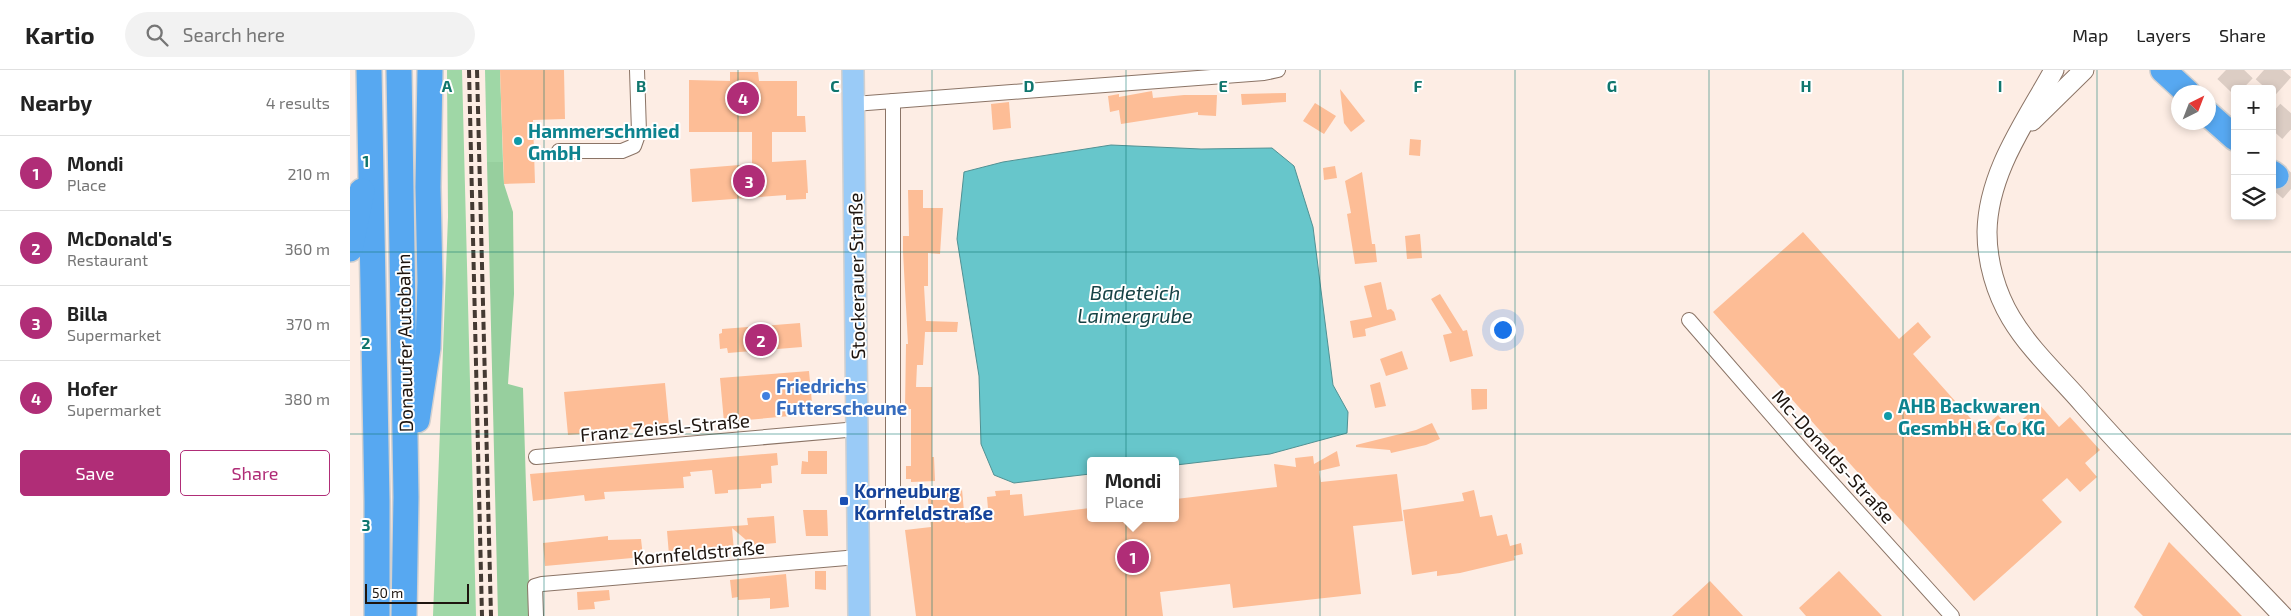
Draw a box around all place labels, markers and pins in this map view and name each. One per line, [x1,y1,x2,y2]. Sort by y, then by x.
pin: 4 [727,79,759,117]
place label: Hammerschmied GmbH [528,119,680,164]
marker: Hammerschmied GmbH [512,135,524,147]
pin: 3 [733,162,765,200]
pin: 2 [745,321,777,359]
place label: Friedrichs Futterscheune [776,374,908,419]
marker: Friedrichs Futterscheune [760,390,772,402]
place label: AHB Backwaren GesmbH & Co KG [1898,394,2045,439]
marker: AHB Backwaren GesmbH & Co KG [1882,410,1894,422]
place label: Korneuburg Kornfeldstraße [854,479,994,524]
marker: Korneuburg Kornfeldstraße [838,495,850,507]
pin: 1 [1117,538,1149,576]

